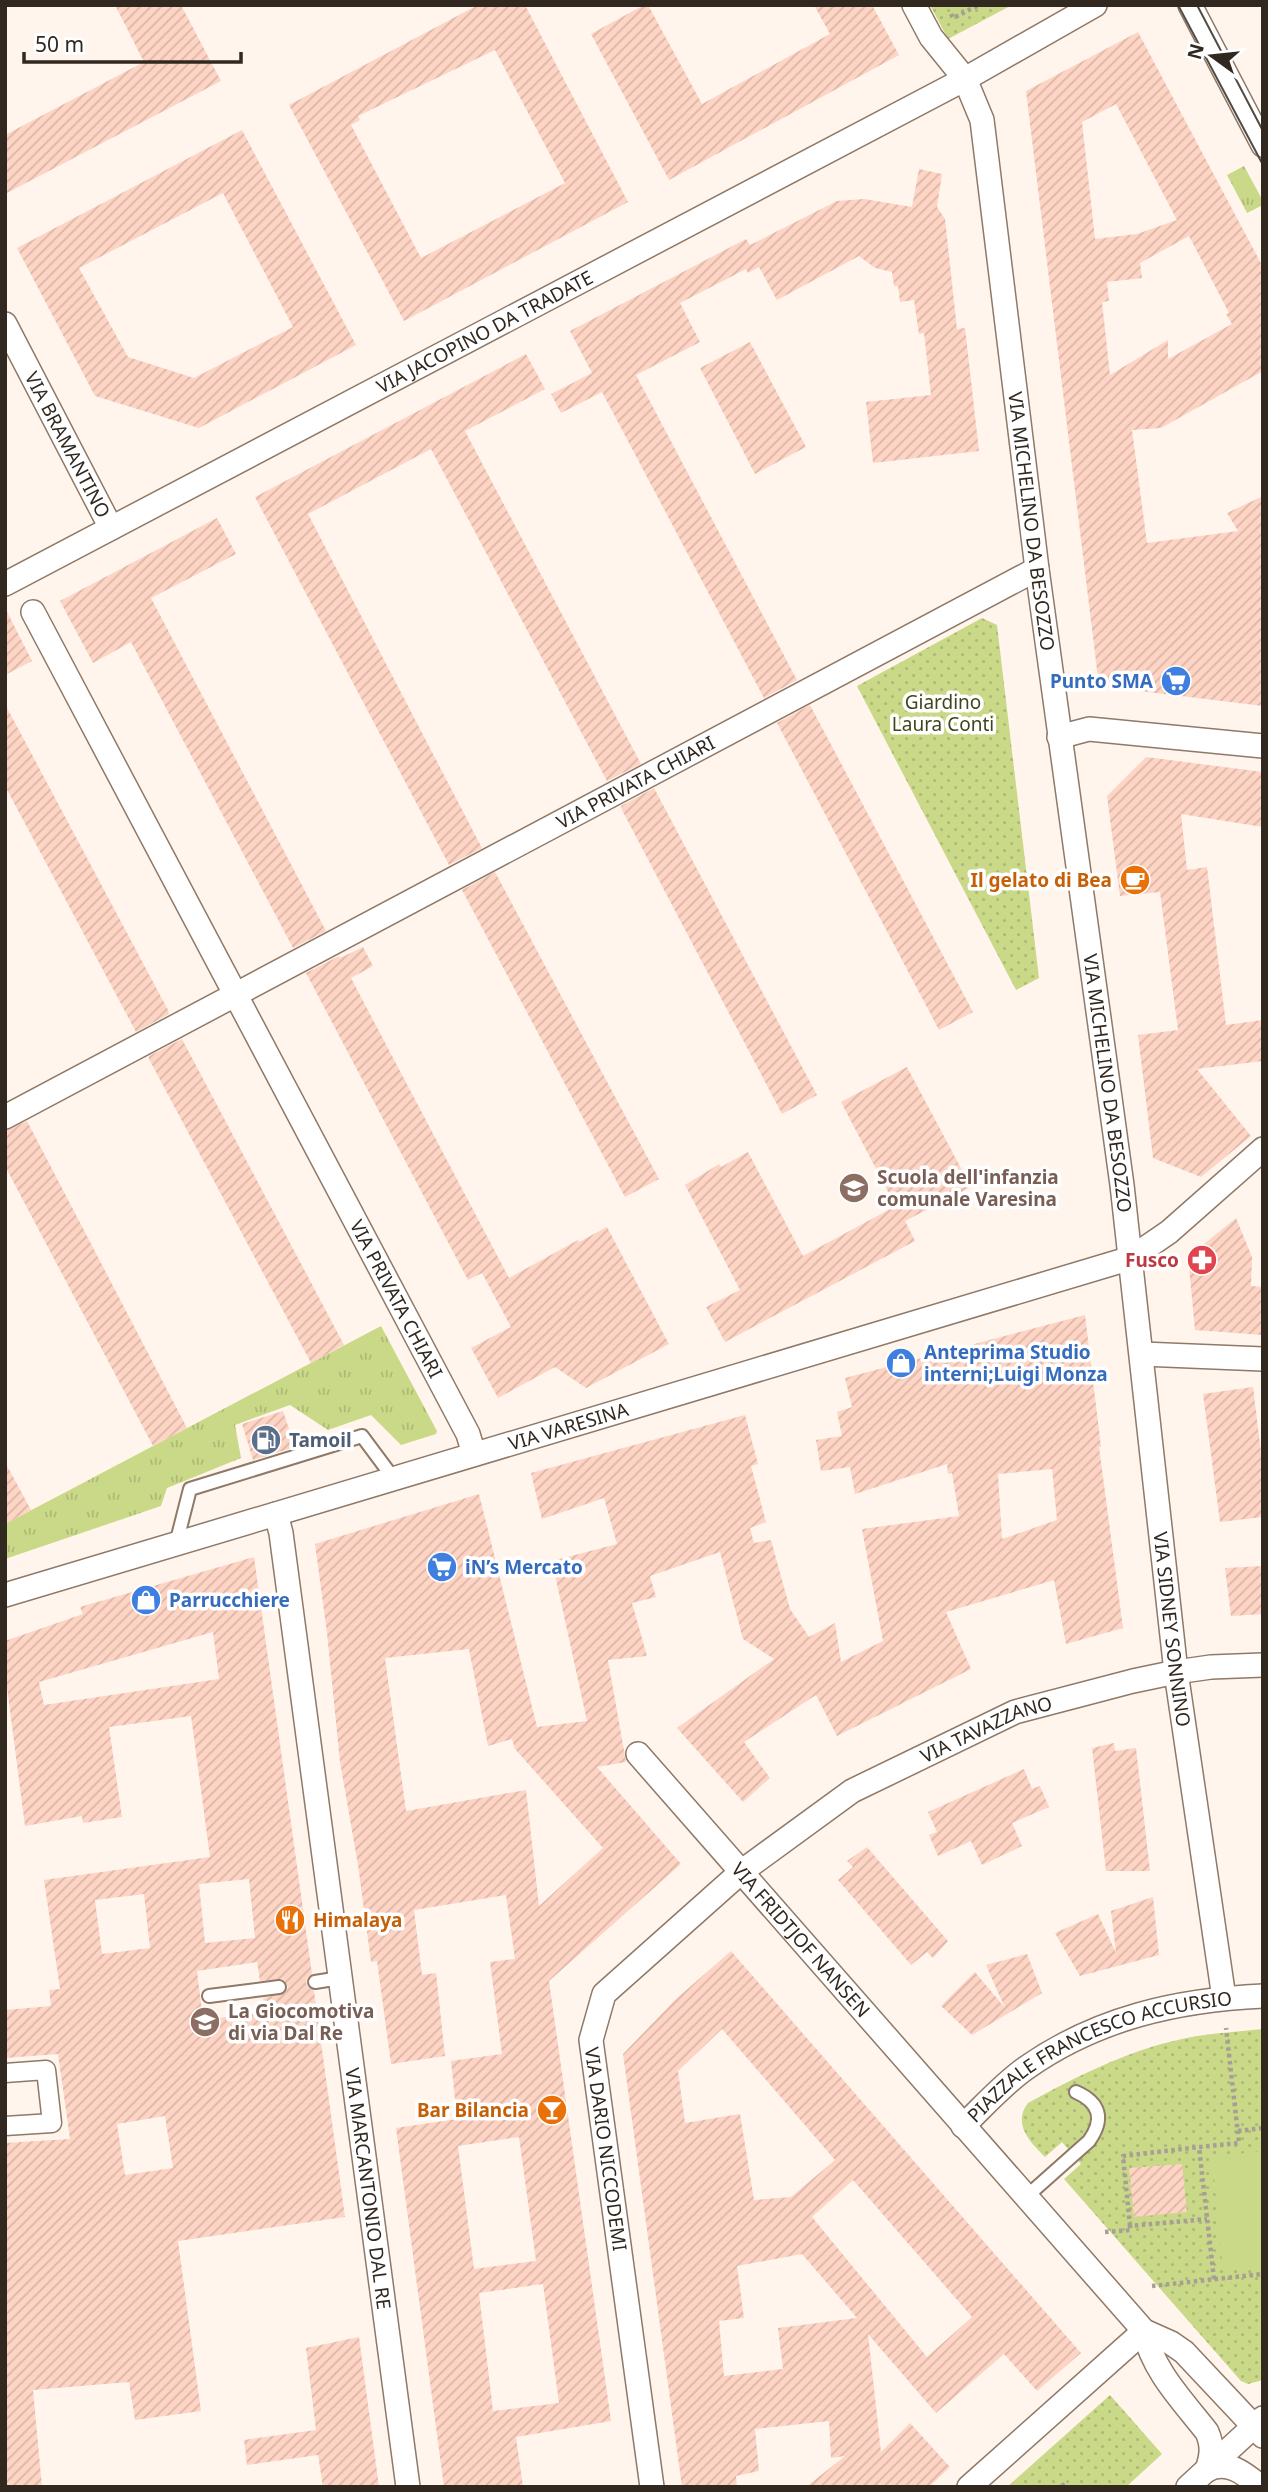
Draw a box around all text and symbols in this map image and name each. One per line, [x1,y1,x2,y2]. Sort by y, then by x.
scale bar [24,21,242,65]
north arrow [1177,21,1247,91]
text: 50 m [35,30,84,58]
text: N [1181,41,1210,62]
street label: VIA JACOPINO DA TRADATE [372,264,597,399]
street label: VIA BRAMANTINO [19,367,116,522]
street label: VIA MICHELINO DA BESOZZO [1002,390,1061,653]
supermarket icon: Punto SMA [1159,664,1193,698]
place label: Punto SMA [1050,668,1154,694]
park label: Giardino Laura Conti [892,689,994,737]
street label: VIA PRIVATA CHIARI [552,729,719,835]
cafe icon: Il gelato di Bea [1118,863,1152,897]
place label: Il gelato di Bea [971,867,1112,893]
street label: VIA MICHELINO DA BESOZZO [1077,952,1138,1214]
place label: Scuola dell'infanzia comunale Varesina [877,1164,1059,1212]
school or university icon: Scuola dell'infanzia comunale Varesina [837,1171,871,1205]
street label: VIA PRIVATA CHIARI [344,1215,449,1382]
pharmacy icon: Fusco [1185,1243,1219,1277]
place label: Fusco [1125,1247,1179,1273]
place label: Anteprima Studio interni;Luigi Monza [924,1339,1108,1387]
shop icon: Anteprima Studio interni;Luigi Monza [884,1346,918,1380]
street label: VIA VARESINA [505,1396,632,1457]
fuel station icon: Tamoil [249,1423,283,1457]
place label: Tamoil [289,1427,352,1453]
street label: VIA SIDNEY SONNINO [1148,1530,1197,1729]
supermarket icon: iN’s Mercato [425,1550,459,1584]
place label: iN’s Mercato [465,1554,583,1580]
shop icon: Parrucchiere [129,1583,163,1617]
place label: Parrucchiere [169,1587,290,1613]
street label: VIA TAVAZZANO [916,1690,1055,1769]
street label: VIA FRIDTJOF NANSEN [726,1857,876,2023]
restaurant icon: Himalaya [273,1903,307,1937]
place label: Himalaya [313,1907,402,1933]
street label: PIAZZALE FRANCESCO ACCURSIO [961,1985,1233,2128]
place label: La Giocomotiva di via Dal Re [228,1998,375,2046]
school or university icon: La Giocomotiva di via Dal Re [188,2005,222,2039]
street label: VIA DARIO NICCODEMI [579,2045,633,2253]
street label: VIA MARCANTONIO DAL RE [339,2066,397,2311]
bar icon: Bar Bilancia [535,2093,569,2127]
place label: Bar Bilancia [417,2097,529,2123]

